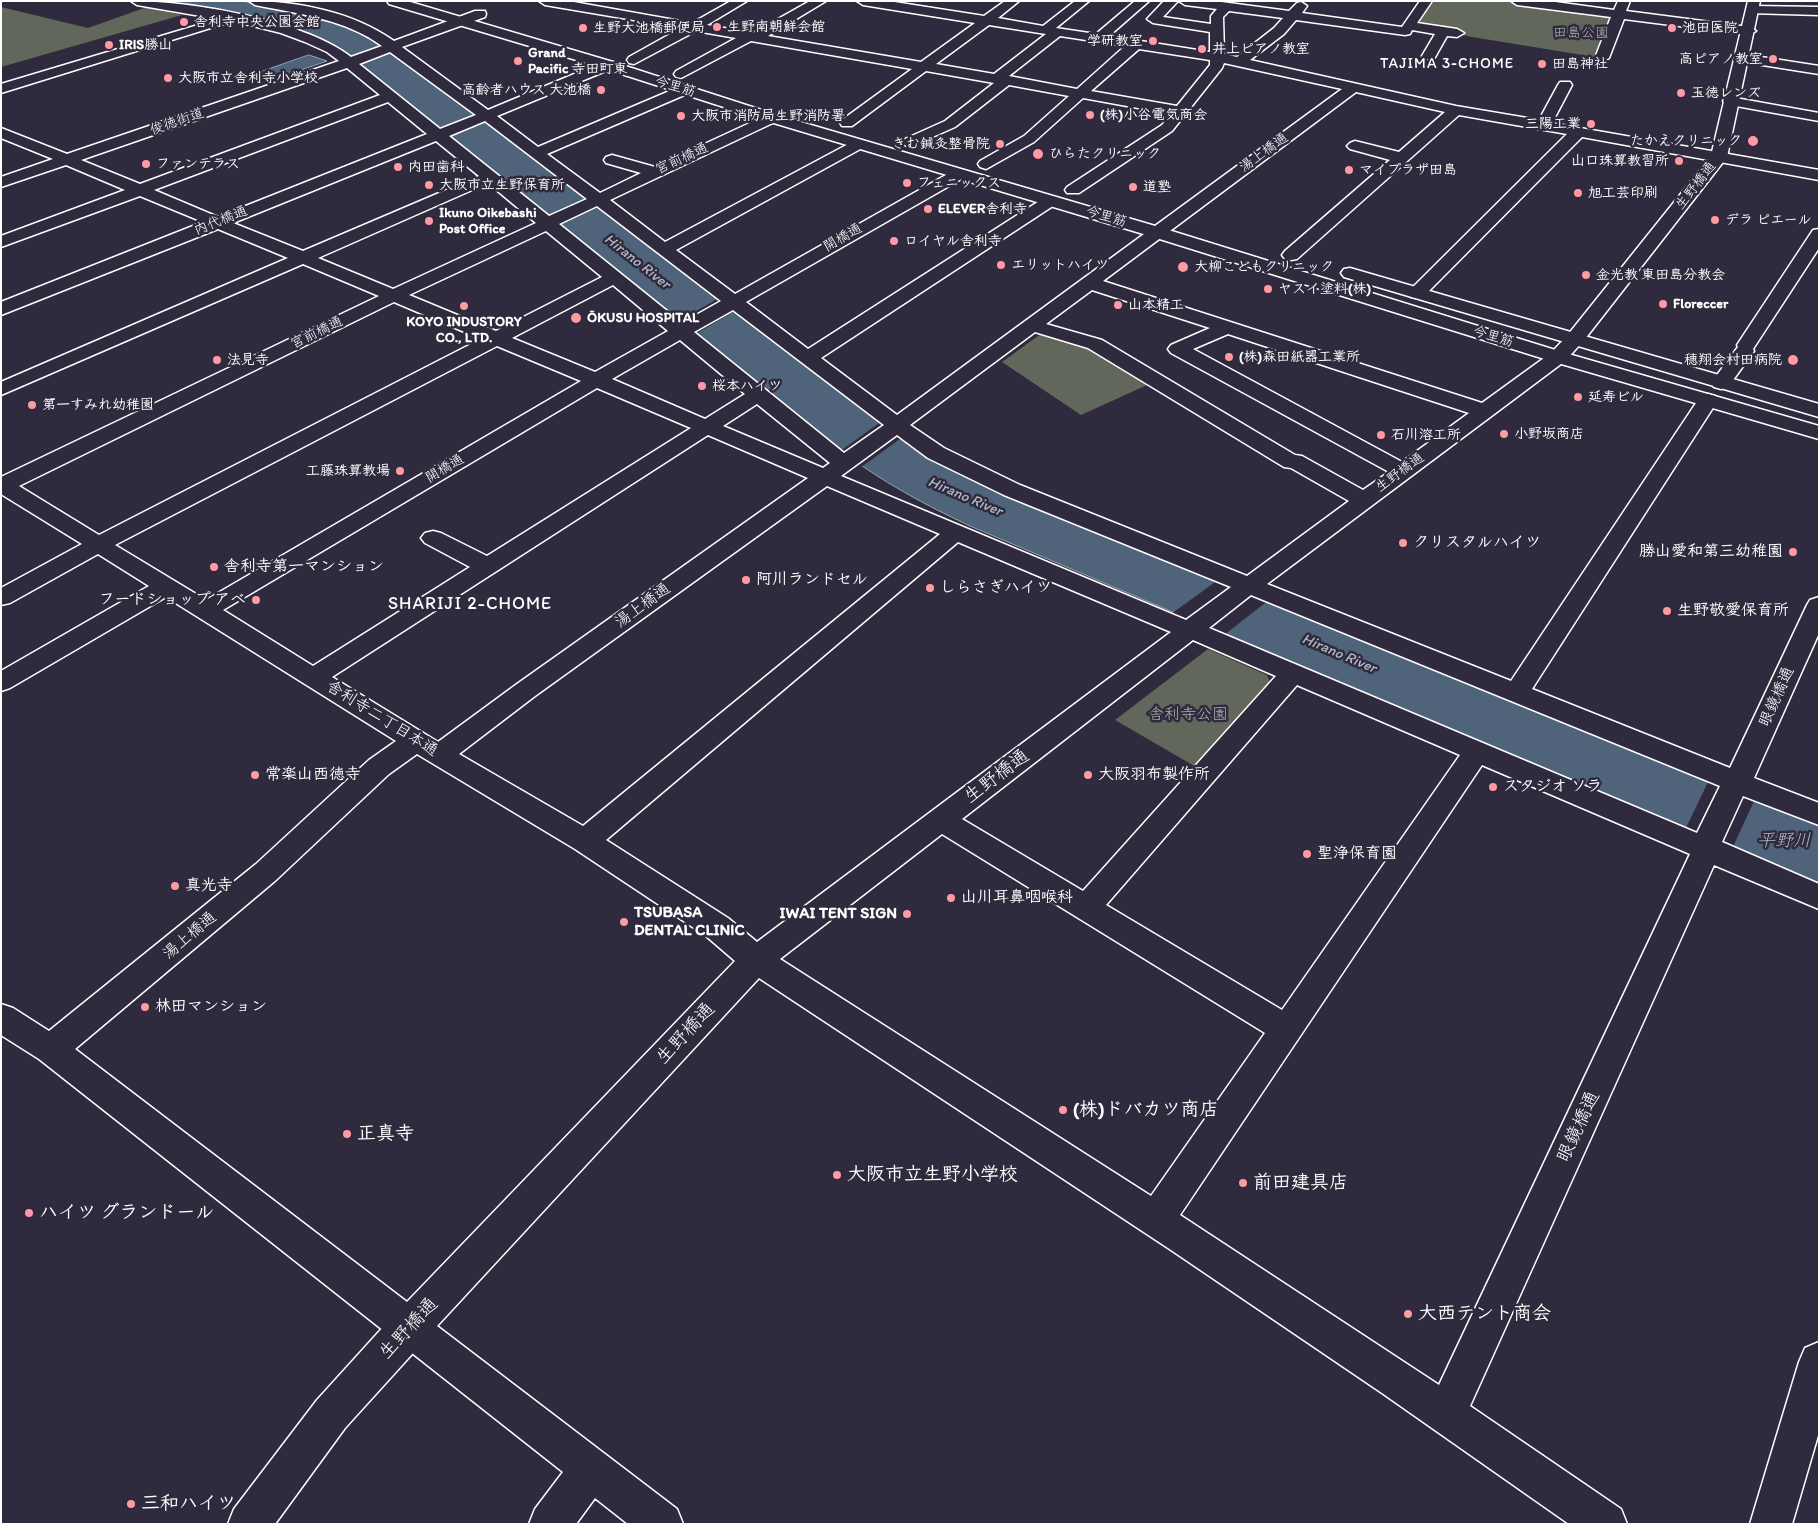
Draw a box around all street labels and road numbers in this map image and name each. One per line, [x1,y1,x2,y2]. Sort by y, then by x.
street label: 今里筋 [652,73,698,101]
street label: 俊徳街道 [148,105,206,139]
street label: 湯上橋通 [1236,130,1292,176]
street label: 宮前橋通 [653,140,711,178]
street label: 生野橋通 [1672,159,1720,213]
street label: 内代橋通 [192,203,250,239]
street label: 今里筋 [1083,203,1129,231]
street label: 開橋通 [821,220,865,256]
street label: 宮前橋通 [288,313,346,353]
street label: 今里筋 [1470,323,1516,351]
street label: 生野橋通 [1372,450,1428,496]
street label: 開橋通 [423,451,467,487]
street label: 湯上橋通 [611,579,675,633]
street label: 眼鏡橋通 [1755,664,1799,730]
street label: 舎利寺二丁目本通 [323,677,441,761]
street label: 生野橋通 [960,745,1034,809]
street label: 湯上橋通 [159,908,221,964]
street label: 生野橋通 [652,998,720,1070]
street label: 眼鏡橋通 [1553,1088,1605,1166]
street label: 生野橋通 [375,1293,443,1365]

